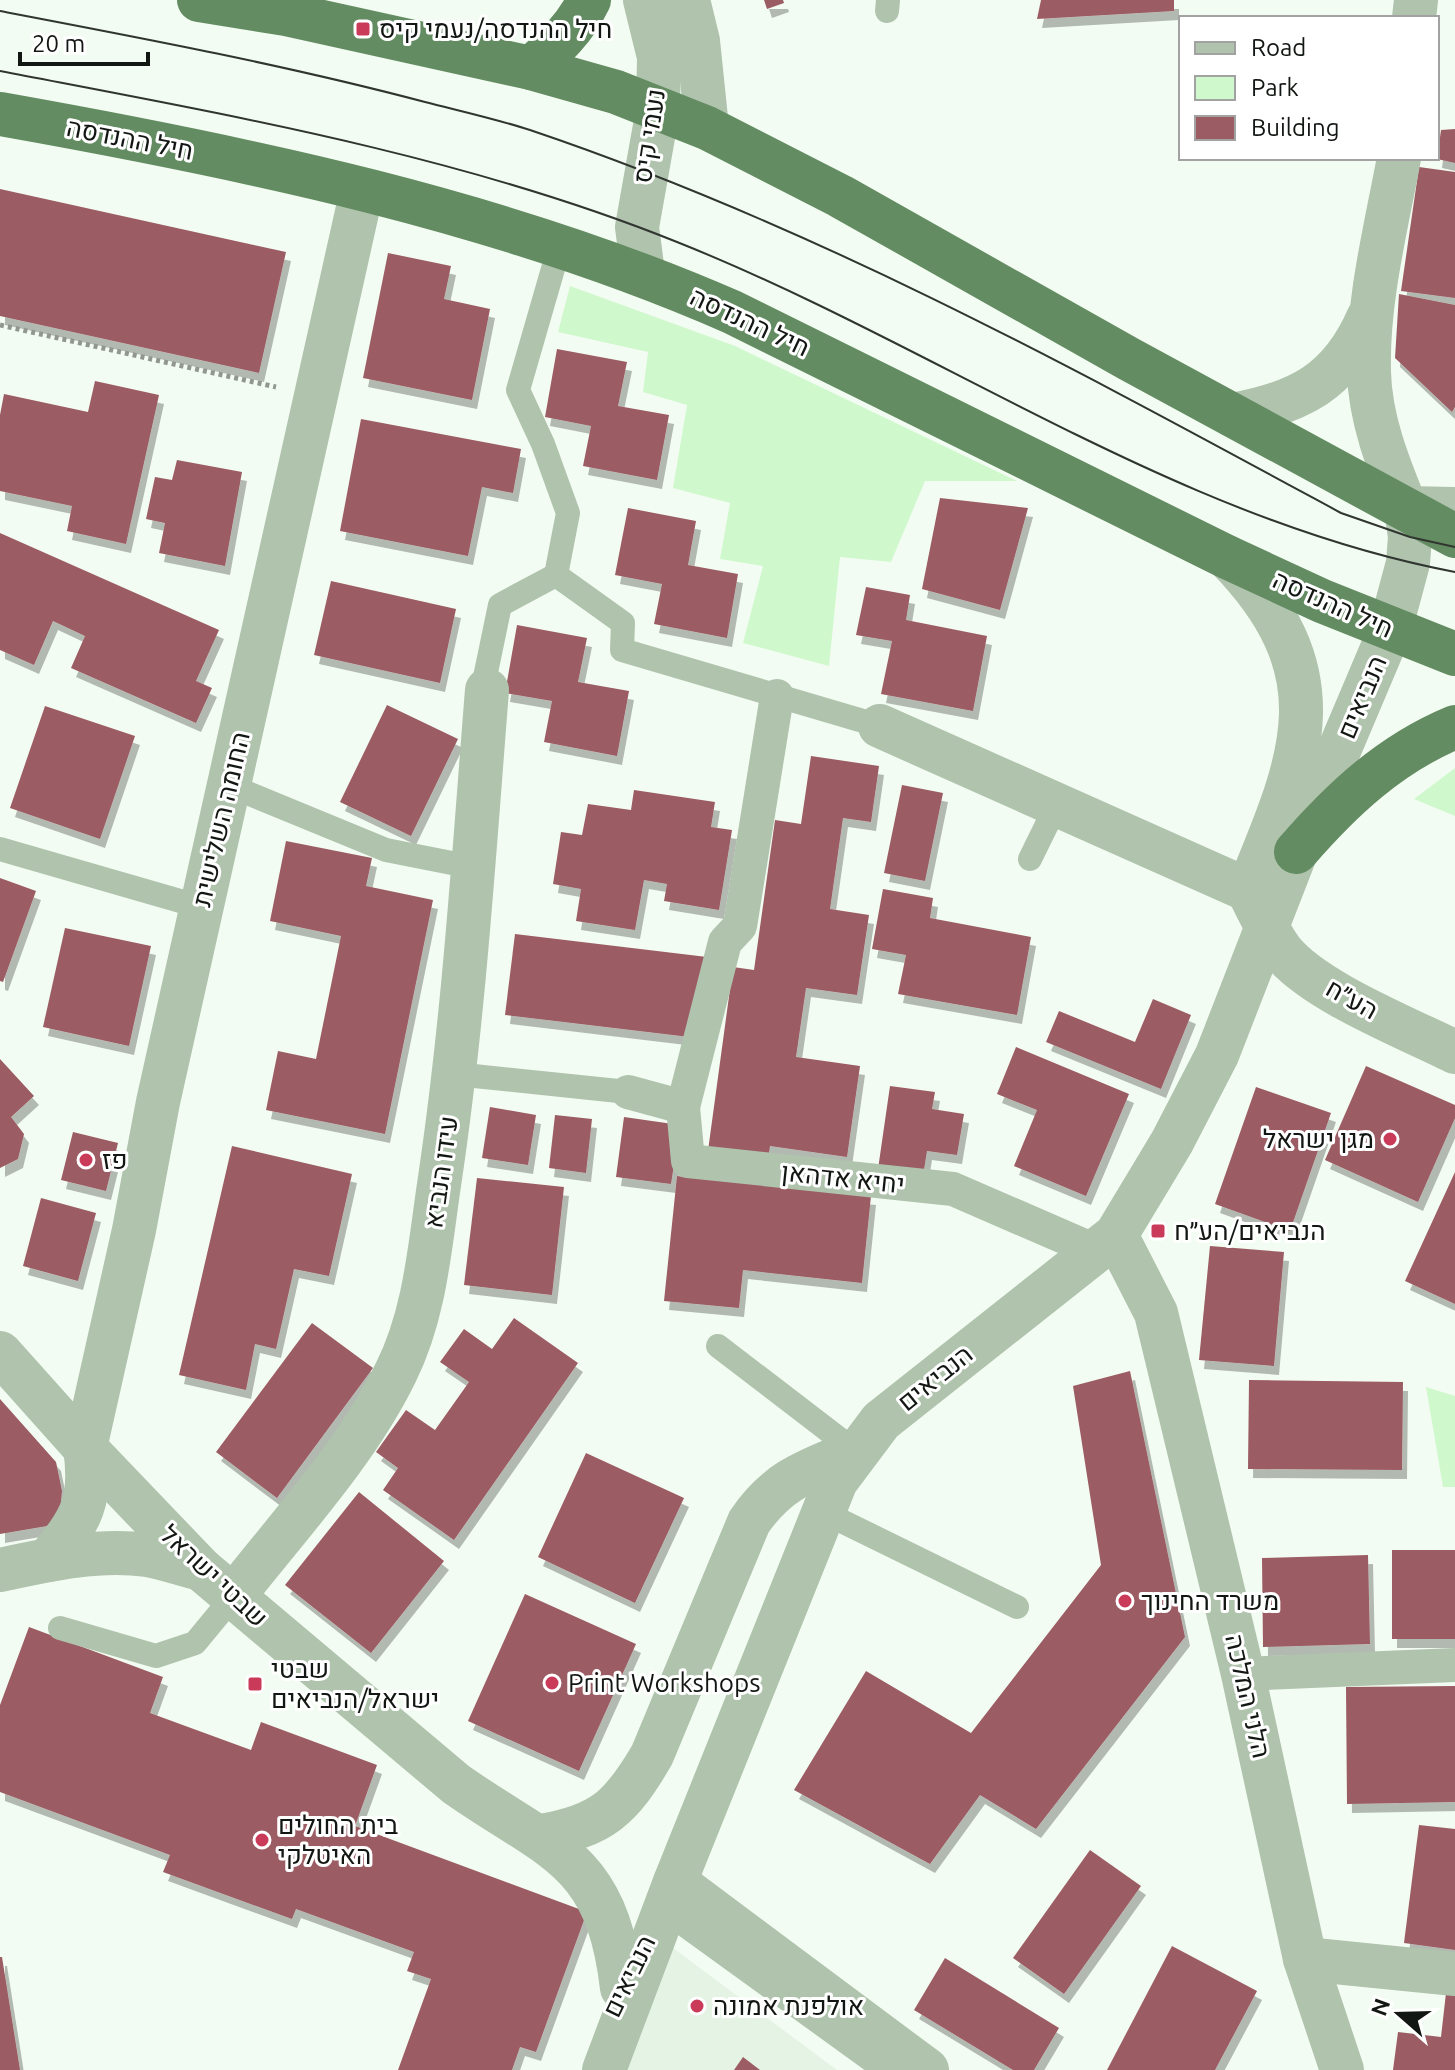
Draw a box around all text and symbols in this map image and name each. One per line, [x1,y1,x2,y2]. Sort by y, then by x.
place label: חיל ההנדסה/נעמי קיס [379,14,612,43]
scale bar [20,16,148,66]
legend [1179,16,1439,160]
marker: חיל ההנדסה/נעמי קיס [354,20,372,38]
text: 20 m [32,30,85,57]
text: Road [1251,34,1306,61]
text: Park [1251,74,1299,101]
street label: נעמי קיס [627,87,670,185]
street label: חיל ההנדסה [64,112,196,165]
text: Building [1251,114,1339,141]
street label: חיל ההנדסה [686,281,814,362]
street label: חיל ההנדסה [1269,564,1398,643]
street label: הנביאים [1331,651,1392,743]
street label: החומה השלישית [186,729,255,909]
street label: הע״ח [1321,973,1383,1024]
street label: עידו הנביא [418,1114,463,1230]
place label: מגן ישראל [1263,1124,1374,1153]
marker: מגן ישראל [1381,1130,1399,1148]
place label: פז [102,1145,128,1174]
marker: פז [77,1151,95,1169]
street label: יחיא אדהאן [780,1157,906,1198]
place label: הנביאים/הע״ח [1174,1216,1326,1245]
marker: הנביאים/הע״ח [1149,1222,1167,1240]
street label: הנביאים [892,1339,978,1416]
street label: שבטי ישראל [155,1519,274,1632]
place label: משרד החינוך [1141,1586,1279,1615]
marker: משרד החינוך [1116,1592,1134,1610]
street label: הלני המלכה [1220,1631,1277,1761]
place label: שבטי ישראל/הנביאים [271,1654,439,1713]
place label: Print Workshops [568,1668,760,1697]
marker: Print Workshops [543,1674,561,1692]
marker: שבטי ישראל/הנביאים [246,1675,264,1693]
place label: בית החולים האיטלקי [278,1810,398,1869]
marker: בית החולים האיטלקי [253,1831,271,1849]
street label: הנביאים [596,1930,661,2021]
north arrow [1359,1974,1439,2054]
place label: אולפנת אמונה [713,1991,864,2020]
text: N [1365,1995,1394,2019]
marker: אולפנת אמונה [688,1997,706,2015]

